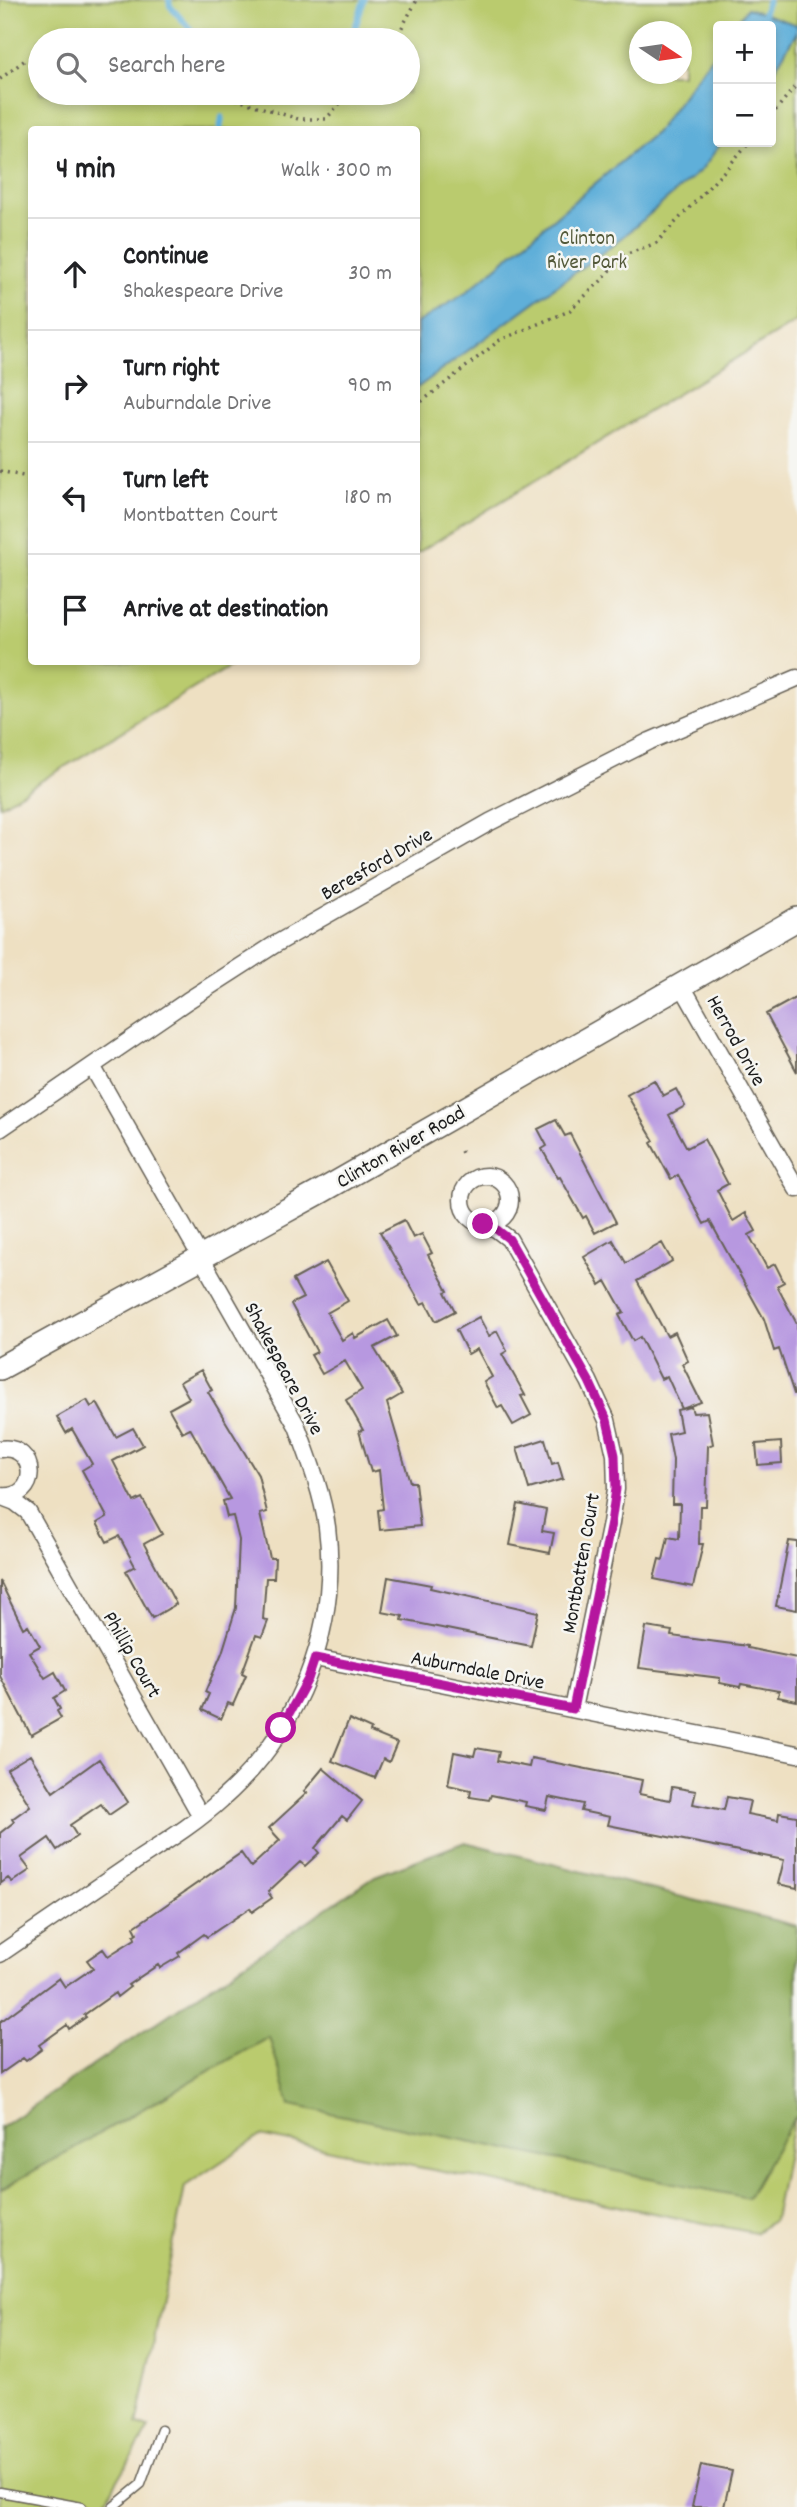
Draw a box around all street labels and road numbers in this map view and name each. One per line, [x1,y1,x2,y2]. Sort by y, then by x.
street label: Beresford Drive [316,821,439,910]
street label: Herrod Drive [697,990,772,1092]
street label: Clinton River Road [331,1099,472,1198]
street label: Shakespeare Drive [235,1298,330,1441]
street label: Montbatten Court [556,1491,610,1636]
street label: Phillip Court [94,1607,167,1705]
street label: Auburndale Drive [408,1644,547,1700]

